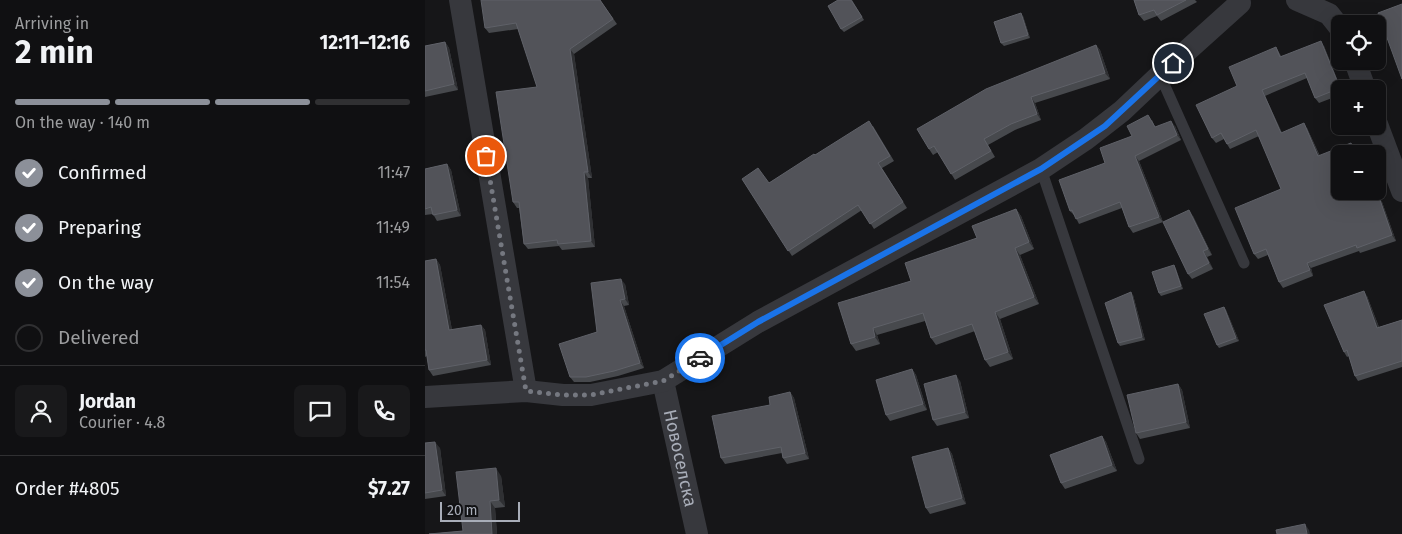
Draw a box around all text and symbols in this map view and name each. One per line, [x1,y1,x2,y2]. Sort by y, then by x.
text: Arriving in [15,14,89,33]
map controls [1331,15,1386,200]
button: locate [1331,15,1386,70]
text: 12:11–12:16 [320,31,410,54]
text: 2 min [15,33,94,71]
pin [1152,42,1194,84]
icon: home [1159,49,1187,77]
button: + [1331,80,1386,135]
text: On the way · 140 m [15,113,150,132]
pin [465,135,507,177]
icon: bag [472,142,500,170]
button: − [1331,145,1386,200]
icon: check [15,159,43,187]
text: Confirmed [58,161,147,184]
text: 11:47 [377,163,410,182]
icon: check [15,214,43,242]
text: Preparing [58,216,141,239]
text: 11:49 [376,218,410,237]
icon: check [15,269,43,297]
text: On the way [58,271,154,294]
text: 11:54 [376,273,410,292]
text: Delivered [58,326,140,349]
courier [675,333,725,383]
icon: car [686,344,714,372]
button: person [15,385,67,437]
button: chat [294,385,346,437]
button: phone [358,385,410,437]
text: Jordan [79,390,136,413]
street label: Новоселска [659,407,702,509]
text: Courier · 4.8 [79,413,165,432]
text: Order #4805 [15,477,120,500]
text: $7.27 [368,477,410,500]
scale bar [440,499,520,522]
text: 20 m [447,502,477,519]

